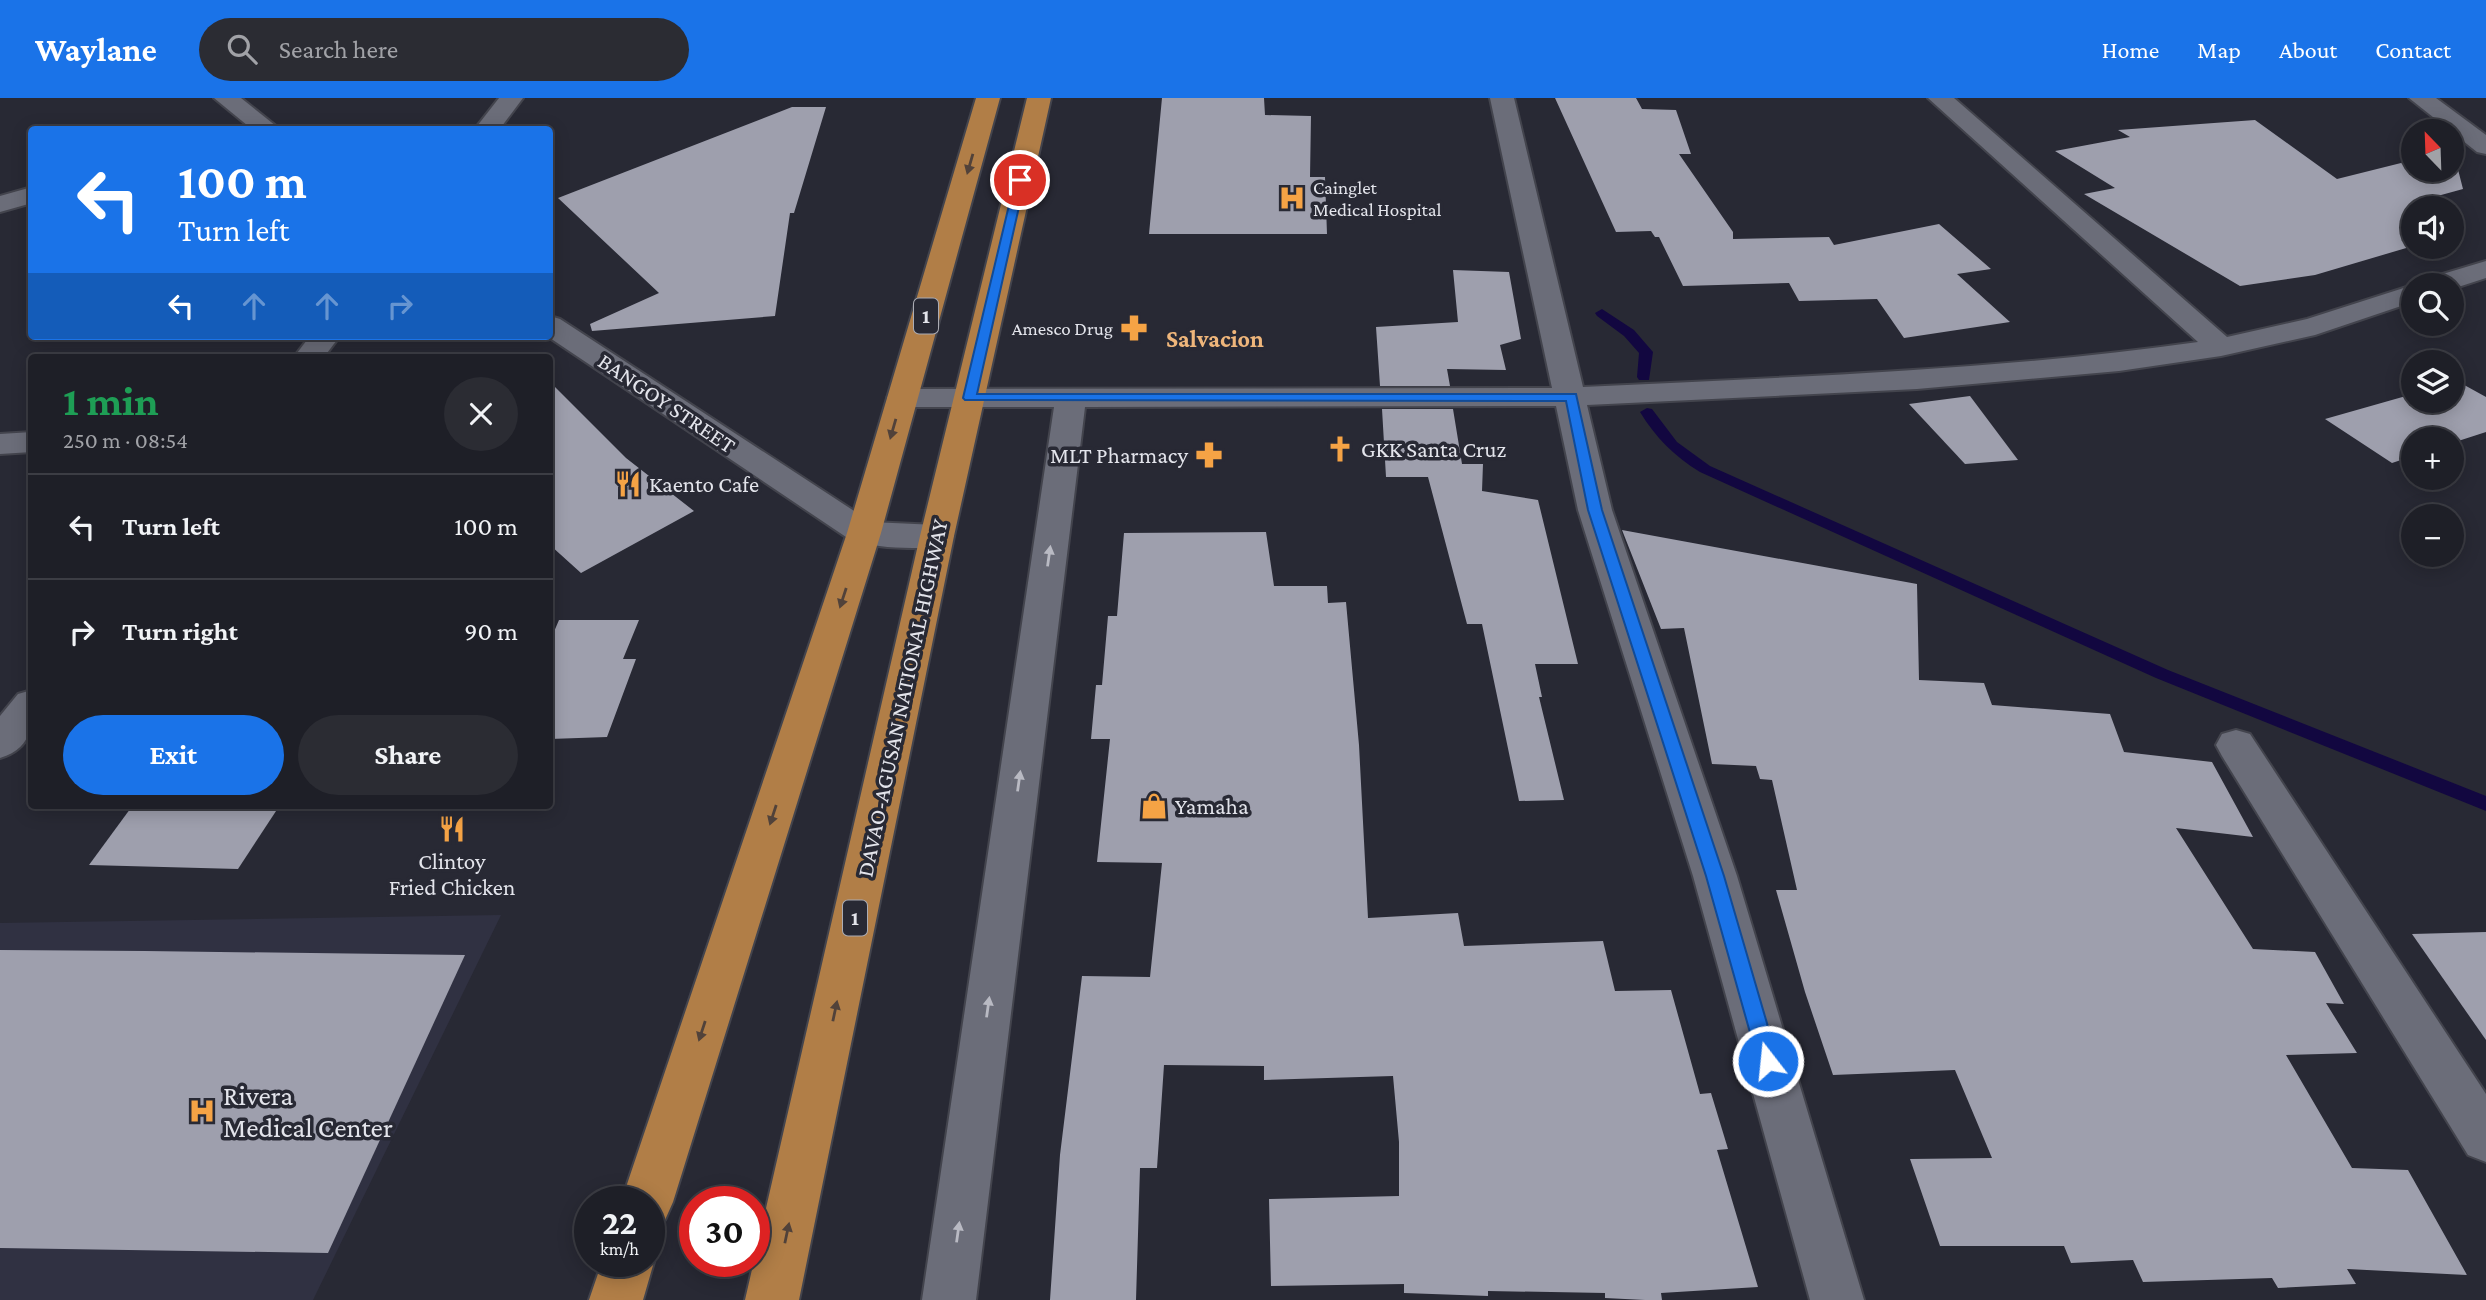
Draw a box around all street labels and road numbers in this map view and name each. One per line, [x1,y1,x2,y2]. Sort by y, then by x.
road number: 1 [914,298,938,333]
street label: BANGOY STREET [593,348,741,459]
street label: DAVAO-AGUSAN NATIONAL HIGHWAY [851,516,953,879]
road number: 1 [843,900,867,936]

